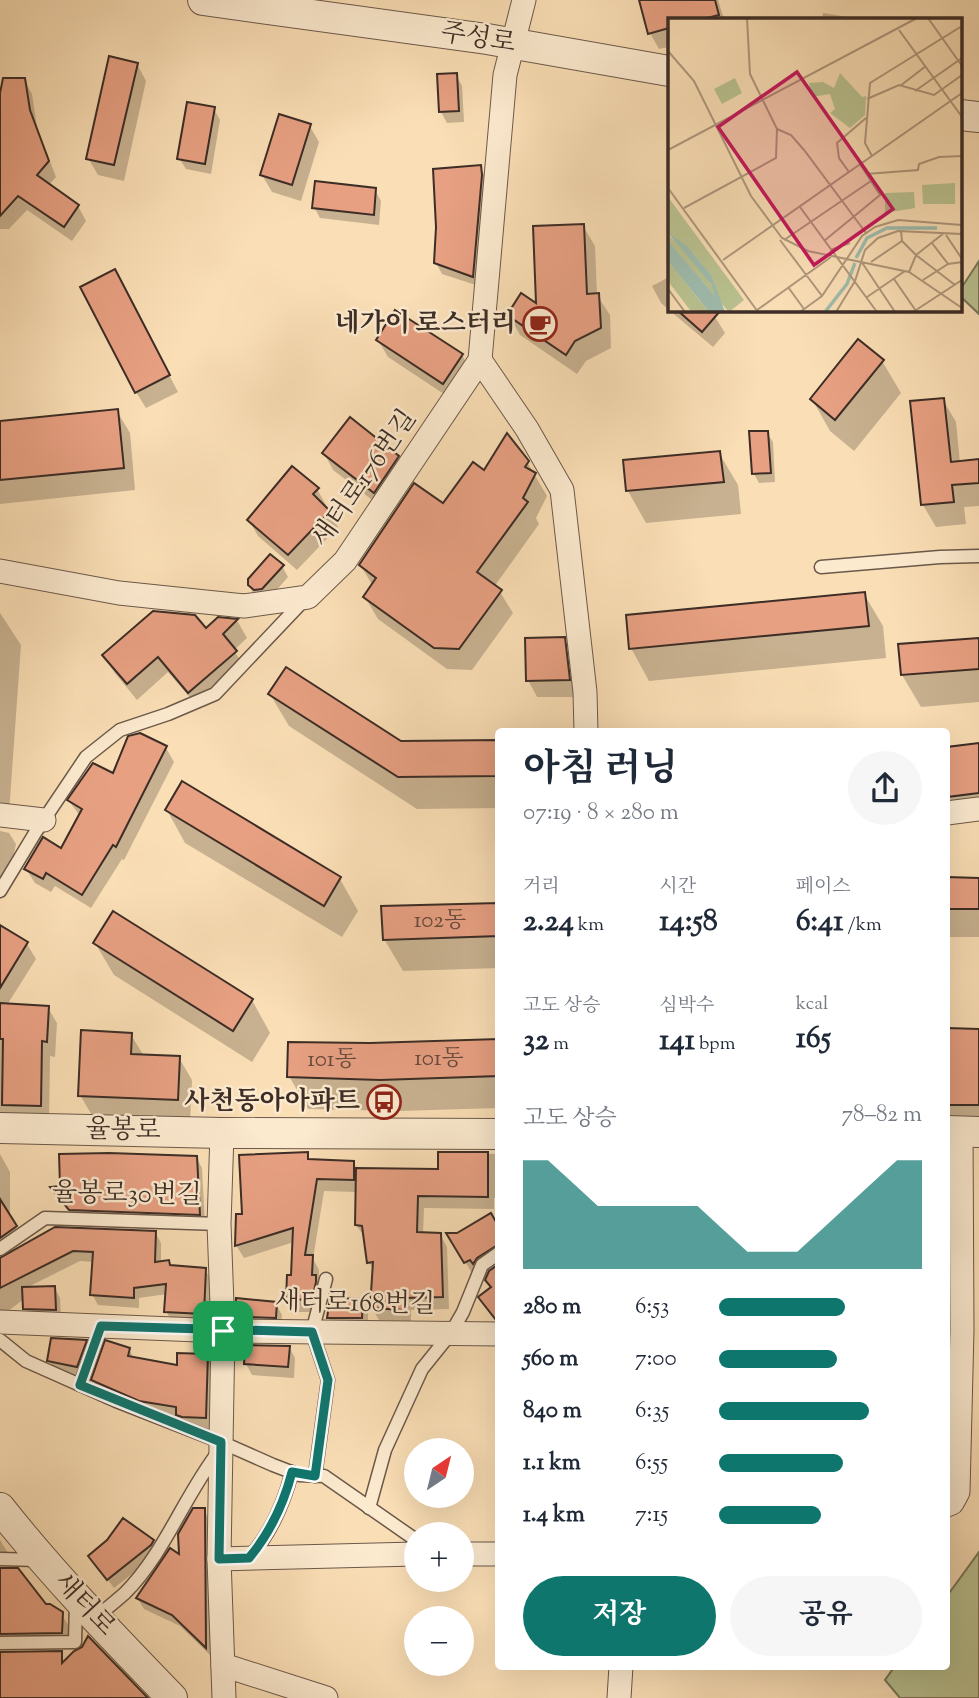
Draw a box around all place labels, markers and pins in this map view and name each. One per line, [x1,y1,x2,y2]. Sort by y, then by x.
cafe icon: 네가이 로스터리 [521,305,559,343]
place label: 네가이 로스터리 [335,306,516,343]
bus stop icon: 사천동아아파트 [365,1083,403,1121]
place label: 사천동아아파트 [184,1084,360,1121]
pin [193,1301,253,1361]

